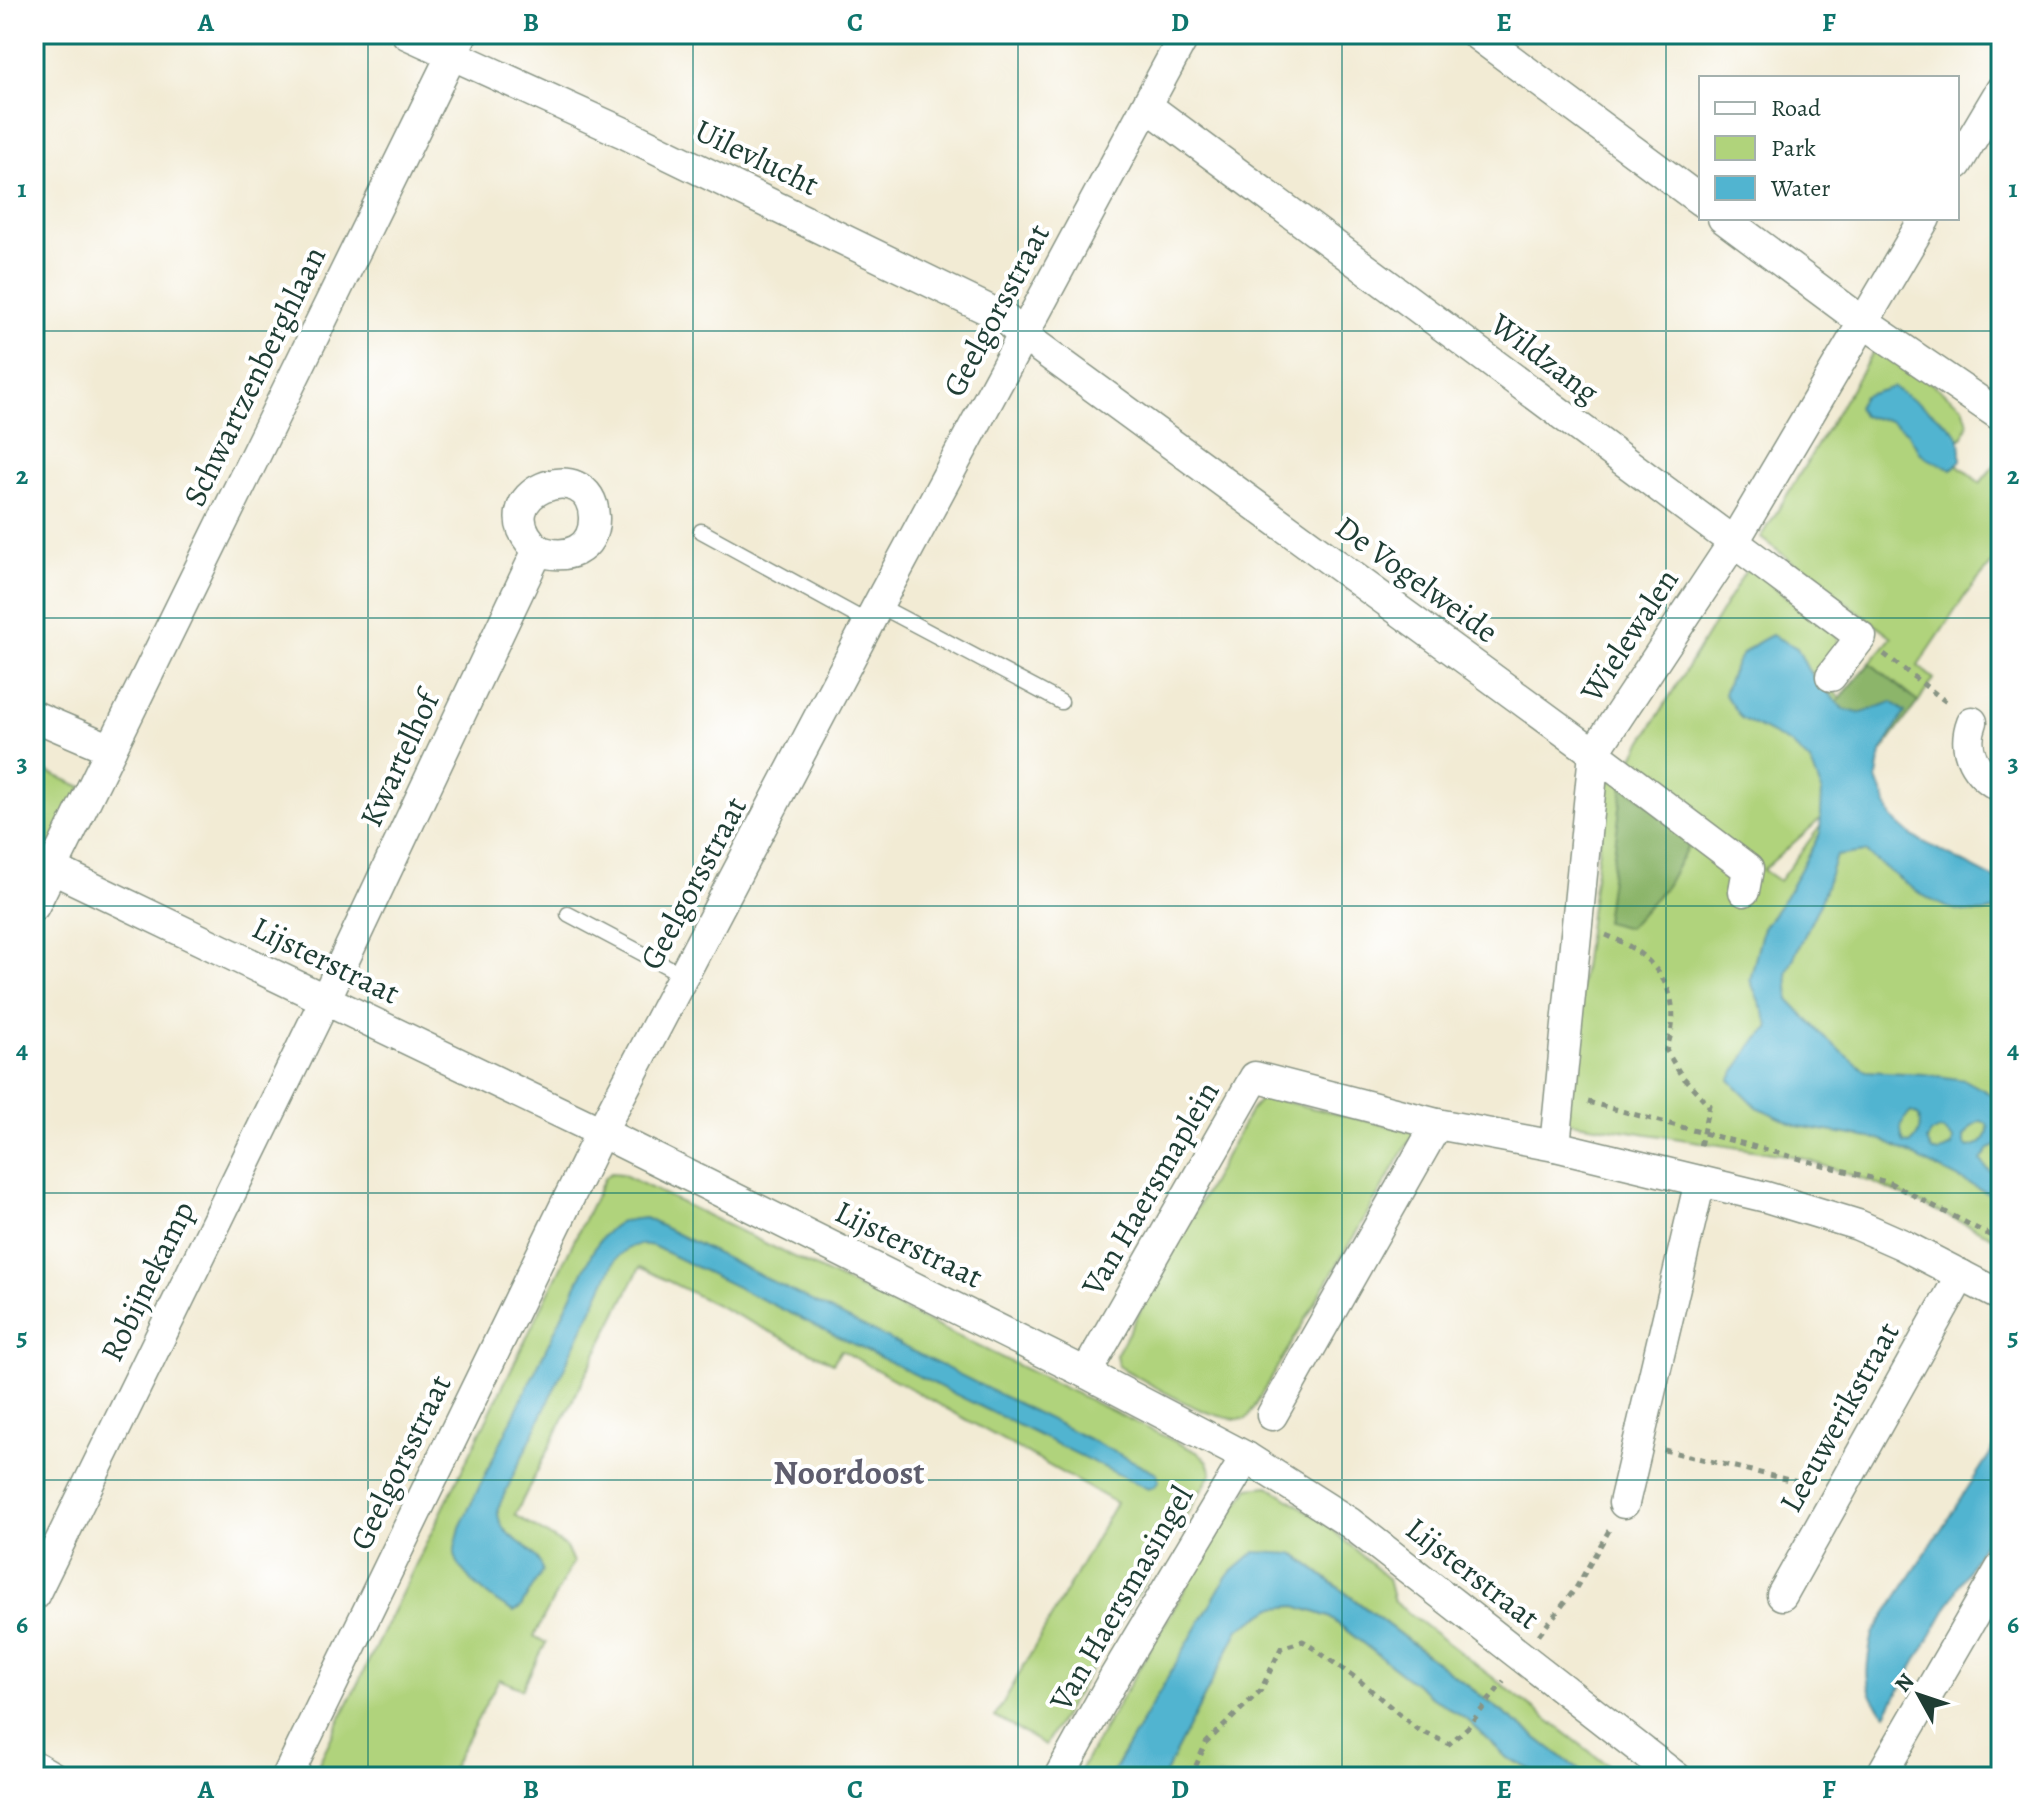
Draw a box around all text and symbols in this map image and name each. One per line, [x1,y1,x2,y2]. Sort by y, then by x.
text: A [197,5,215,40]
text: B [523,5,539,40]
text: C [847,5,863,40]
text: D [1171,5,1189,40]
text: E [1496,5,1512,40]
text: F [1822,5,1836,40]
legend [1699,76,1959,220]
text: Road [1771,92,1821,124]
street label: Uilevlucht [688,108,826,206]
text: Park [1771,132,1816,164]
text: 1 [17,171,27,206]
text: 1 [2008,171,2018,206]
text: Water [1770,172,1831,204]
street label: Geelgorsstraat [932,216,1060,404]
street label: Schwartzenberghlaan [172,239,336,513]
street label: Wildzang [1481,302,1608,413]
text: 2 [16,458,29,493]
text: 2 [2007,458,2020,493]
street label: De Vogelweide [1327,505,1507,653]
street label: Wielewalen [1569,560,1688,711]
street label: Kwartelhof [348,680,451,834]
text: 3 [16,745,28,780]
text: 3 [2007,745,2019,780]
street label: Geelgorsstraat [629,789,757,977]
street label: Lijsterstraat [245,905,407,1015]
text: 4 [16,1032,28,1067]
text: 4 [2007,1032,2019,1067]
street label: Van Haersmaplein [1070,1073,1229,1304]
street label: Lijsterstraat [828,1189,990,1299]
street label: Robijnekamp [89,1193,205,1369]
street label: Leeuwerikstraat [1768,1314,1910,1520]
text: 5 [16,1319,28,1354]
text: 5 [2007,1319,2019,1354]
street label: Geelgorsstraat [339,1367,461,1557]
district label: Noordoost [773,1449,925,1496]
street label: Van Haersmasingel [1038,1477,1203,1719]
street label: Lijsterstraat [1397,1507,1549,1639]
text: 6 [16,1607,28,1642]
text: 6 [2007,1607,2019,1642]
north arrow [1879,1655,1959,1735]
text: N [1888,1667,1921,1699]
text: A [197,1772,215,1807]
text: B [523,1772,539,1807]
text: C [847,1772,863,1807]
text: D [1171,1772,1189,1807]
text: E [1496,1772,1512,1807]
text: F [1822,1772,1836,1807]

